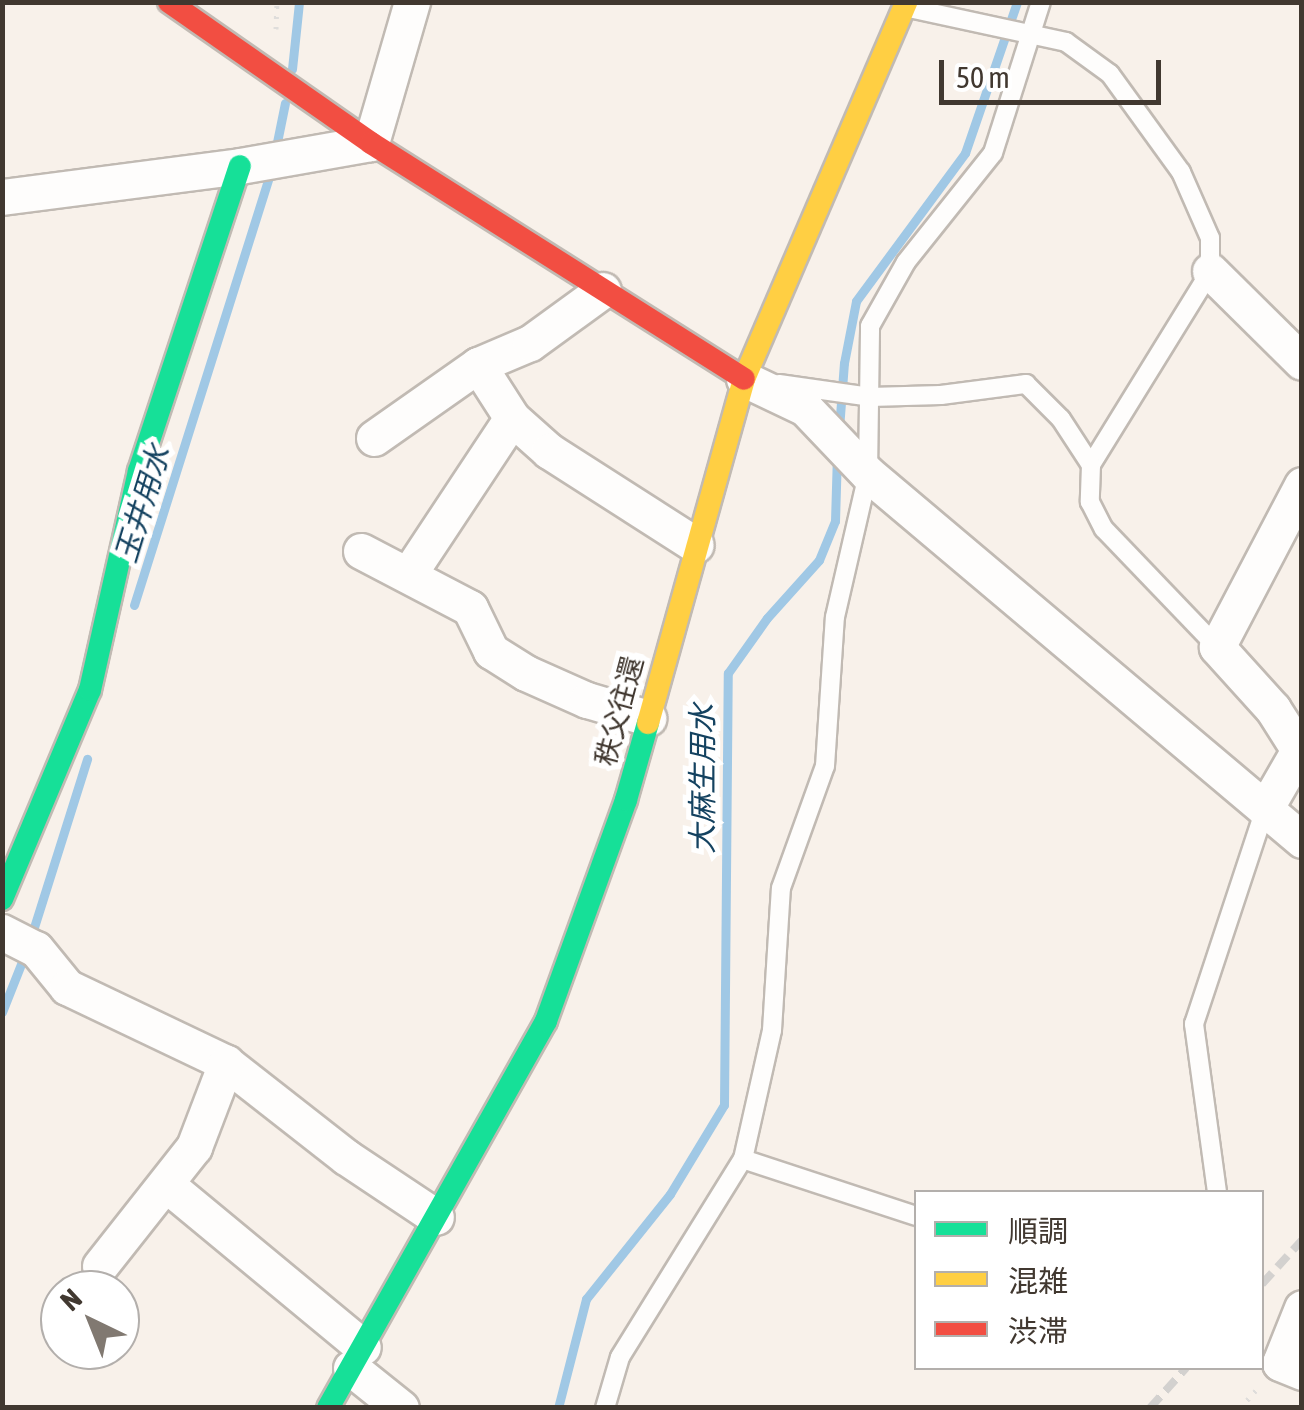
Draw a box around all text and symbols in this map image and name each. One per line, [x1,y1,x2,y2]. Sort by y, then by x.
scale bar [944,40,1166,102]
text: 50 m [956,60,1010,94]
water label: 玉井用水 [107,441,177,567]
street label: 秩父往還 [588,653,650,769]
water label: 大麻生用水 [684,704,720,854]
legend [914,1190,1264,1370]
text: 順調 [1008,1214,1068,1248]
text: 混雑 [1008,1264,1068,1298]
north arrow [40,1270,140,1370]
text: N [54,1282,88,1317]
text: 渋滞 [1008,1314,1068,1348]

